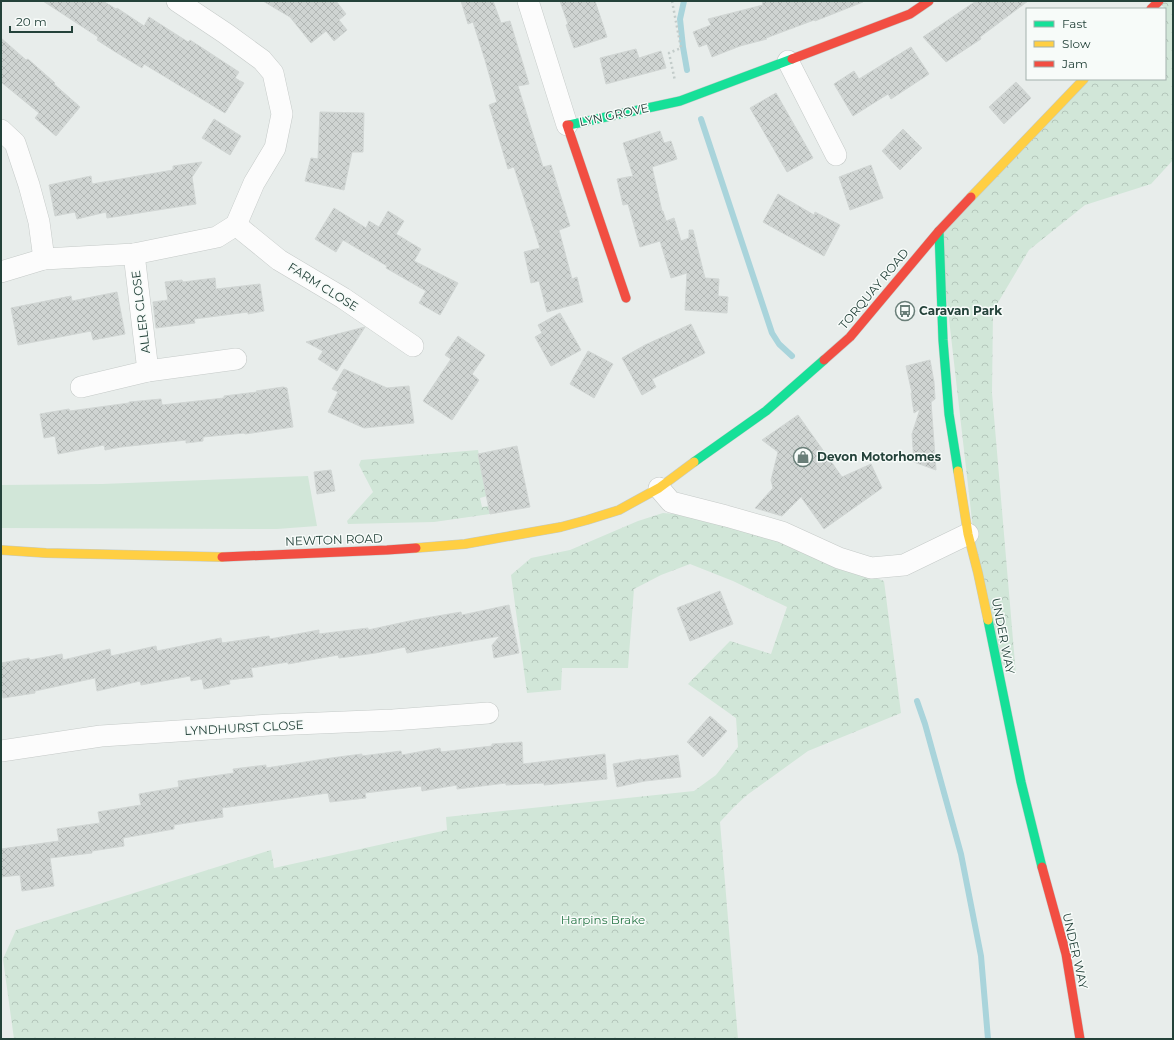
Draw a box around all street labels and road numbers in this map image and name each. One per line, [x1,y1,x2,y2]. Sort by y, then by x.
street label: LYN GROVE [578,100,650,129]
street label: TORQUAY ROAD [835,245,912,332]
street label: FARM CLOSE [285,259,361,314]
street label: ALLER CLOSE [128,270,153,354]
street label: NEWTON ROAD [285,530,383,549]
street label: UNDER WAY [989,596,1018,676]
street label: LYNDHURST CLOSE [184,717,304,738]
street label: UNDER WAY [1059,911,1092,991]

